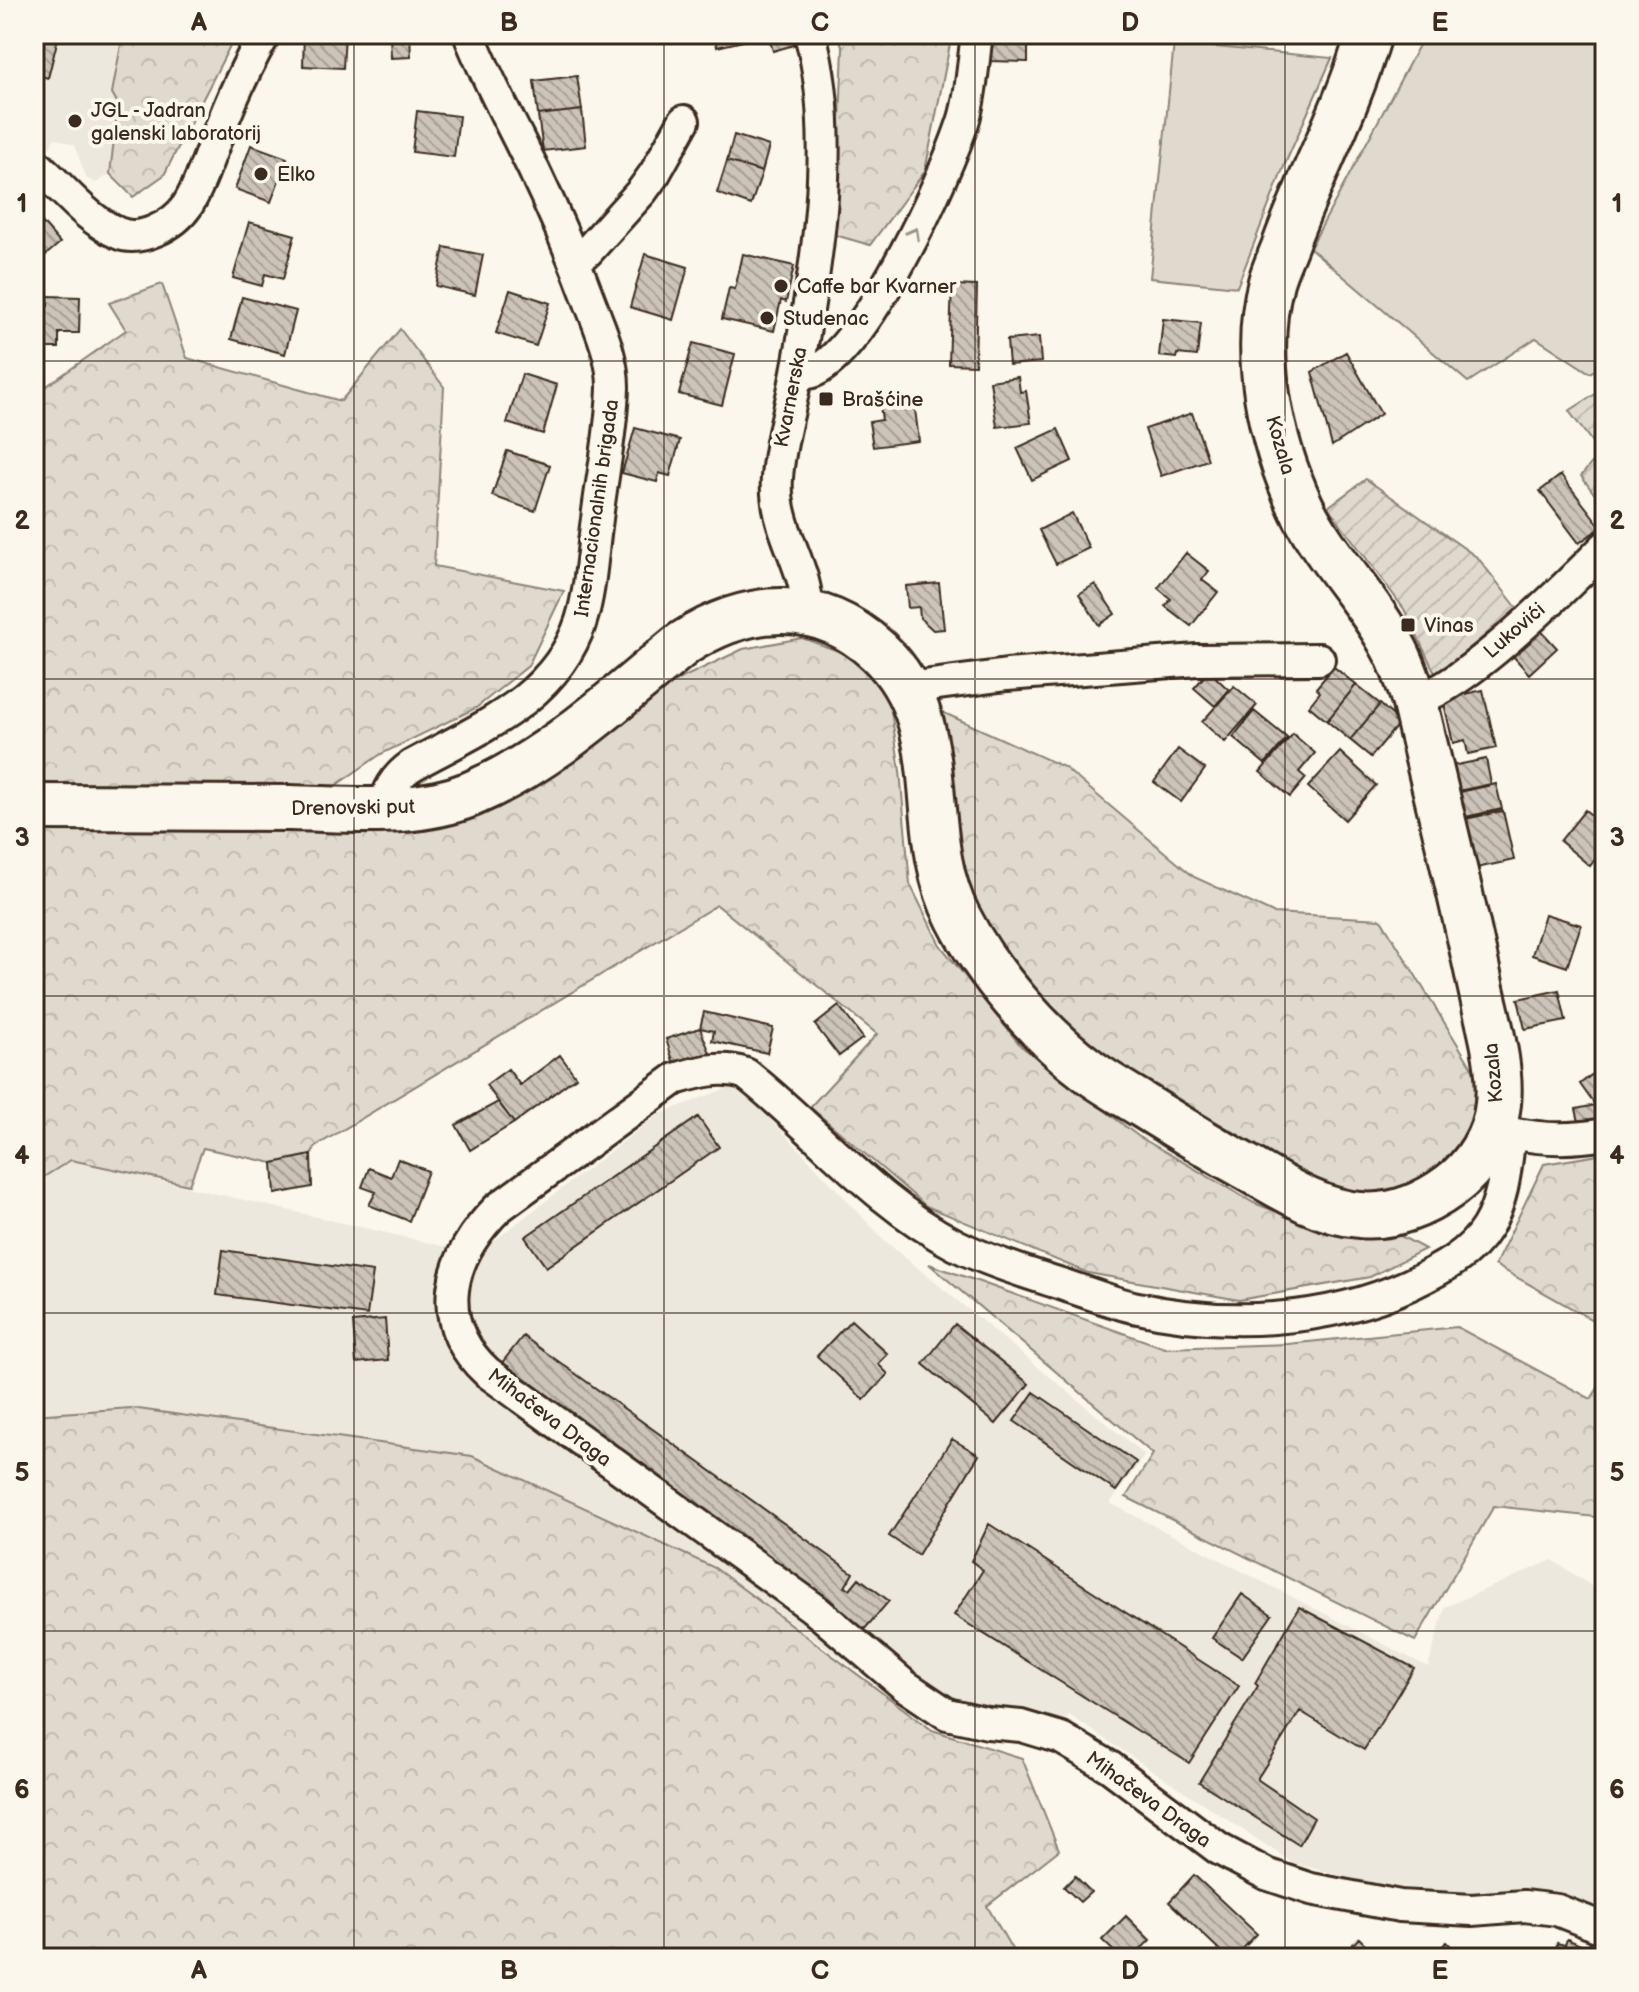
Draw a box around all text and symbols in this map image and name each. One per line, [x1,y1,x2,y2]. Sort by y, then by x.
text: A [190,8,207,39]
text: B [500,8,518,39]
text: C [811,8,829,39]
text: D [1121,8,1139,39]
text: E [1432,8,1449,39]
place label: JGL - Jadran galenski laboratorij [91,99,261,146]
marker: JGL - Jadran galenski laboratorij [66,112,84,130]
place label: Elko [277,163,315,187]
marker: Elko [252,165,270,183]
text: 1 [17,189,27,220]
text: 1 [1612,189,1622,220]
one-way arrow [905,227,920,242]
place label: Caffe bar Kvarner [797,275,957,299]
marker: Caffe bar Kvarner [772,277,790,295]
place label: Studenac [783,307,869,331]
marker: Studenac [758,309,776,327]
street label: Kvarnerska [769,345,812,449]
place label: Brašćine [842,388,924,412]
marker: Brašćine [817,390,835,408]
street label: Internacionalnih brigada [570,398,624,619]
street label: Kozala [1260,413,1300,478]
text: 2 [14,506,30,537]
text: 2 [1609,506,1625,537]
street label: Lukovići [1479,598,1550,664]
place label: Vinas [1424,614,1474,638]
marker: Vinas [1399,616,1417,634]
street label: Drenovski put [291,795,415,821]
text: 3 [14,823,30,854]
text: 3 [1609,823,1625,854]
street label: Kozala [1479,1042,1509,1104]
text: 4 [14,1141,30,1172]
text: 4 [1609,1141,1625,1172]
street label: Mihačeva Draga [483,1364,616,1472]
text: 5 [14,1458,30,1489]
text: 5 [1609,1458,1625,1489]
street label: Mihačeva Draga [1081,1746,1216,1853]
text: 6 [14,1775,30,1806]
text: 6 [1609,1775,1625,1806]
text: A [190,1956,207,1987]
text: B [500,1956,518,1987]
text: C [811,1956,829,1987]
text: D [1121,1956,1139,1987]
text: E [1432,1956,1449,1987]

